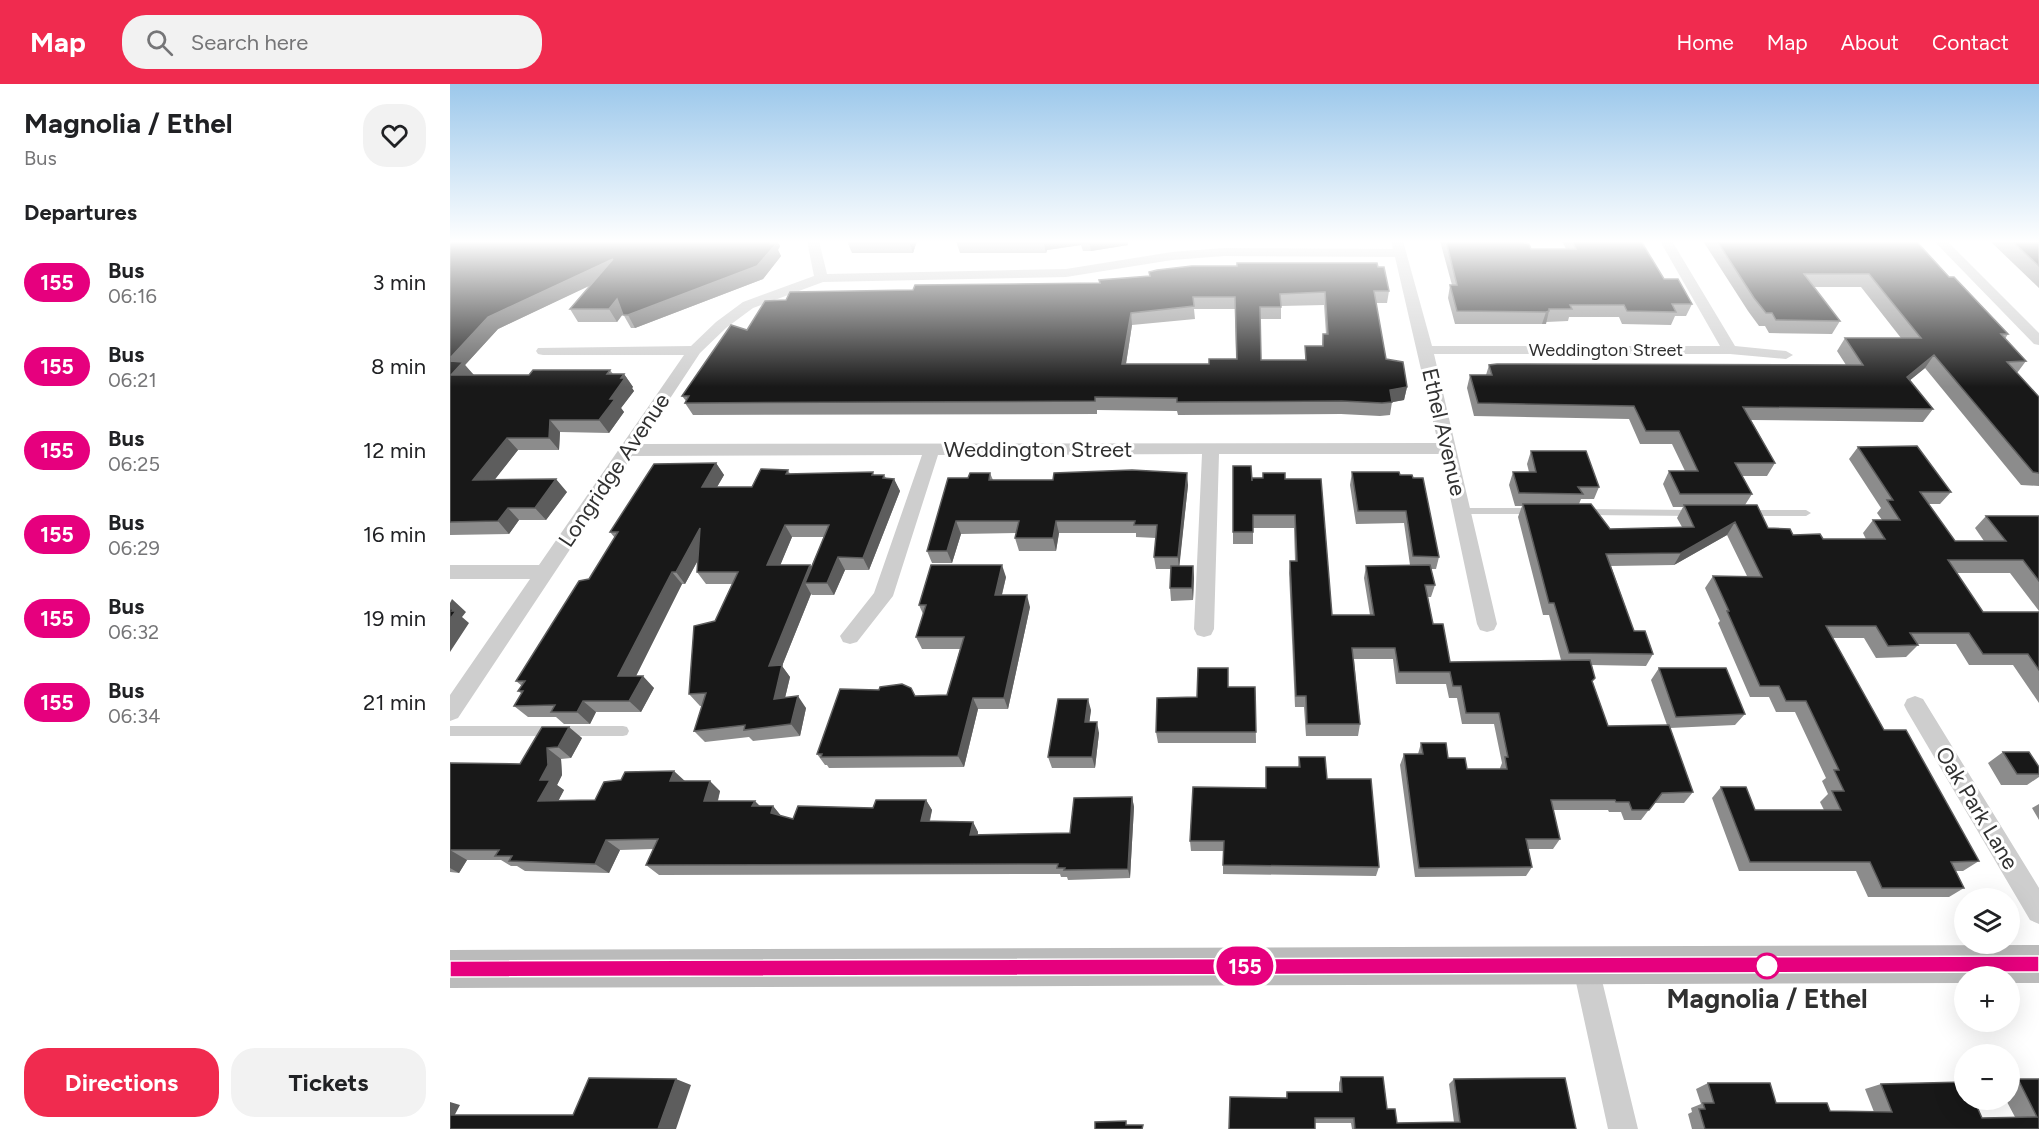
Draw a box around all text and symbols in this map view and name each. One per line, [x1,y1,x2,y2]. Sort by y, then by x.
search box [122,15,542,69]
text: Map [30,25,86,59]
icon: search [143,26,176,59]
text: Search here [191,29,308,56]
text: Home [1677,30,1734,55]
text: Map [1767,30,1808,55]
text: About [1841,30,1899,55]
text: Contact [1932,30,2009,55]
button: heart [363,104,426,167]
text: Magnolia / Ethel [24,106,233,140]
text: Bus [24,146,57,170]
text: Departures [24,199,137,226]
text: Bus [108,257,144,284]
text: 3 min [372,269,426,296]
text: 155 [40,270,74,295]
text: 06:16 [108,284,157,308]
street label: Weddington Street [1529,339,1683,361]
text: Bus [108,341,144,368]
text: 8 min [371,353,426,380]
text: 155 [40,354,74,379]
street label: Ethel Avenue [1416,365,1472,499]
text: 06:21 [108,368,157,392]
street label: Longridge Avenue [553,388,675,552]
text: Bus [108,425,144,452]
street label: Weddington Street [944,436,1132,463]
text: 12 min [363,437,426,464]
text: 155 [40,438,74,463]
text: 06:25 [108,452,160,476]
text: Bus [108,509,144,536]
text: 16 min [363,521,426,548]
text: 155 [40,522,74,547]
text: 06:29 [108,536,160,560]
text: Bus [108,593,144,620]
text: 19 min [363,605,426,632]
text: 155 [40,606,74,631]
text: 06:32 [108,620,159,644]
text: Bus [108,677,144,704]
text: 21 min [363,689,426,716]
text: 155 [40,690,74,715]
text: 06:34 [108,704,161,728]
street label: Oak Park Lane [1930,742,2024,874]
map controls [1954,888,2020,1110]
button: layers [1954,888,2020,954]
line badge: 155 [1210,946,1280,986]
marker: Magnolia / Ethel [1754,953,1780,979]
text: 155 [1228,954,1262,979]
button: + [1954,966,2020,1032]
place label: Magnolia / Ethel [1666,982,1868,1015]
button: − [1954,1044,2020,1110]
button: Directions [24,1048,219,1117]
button: Tickets [231,1048,426,1117]

